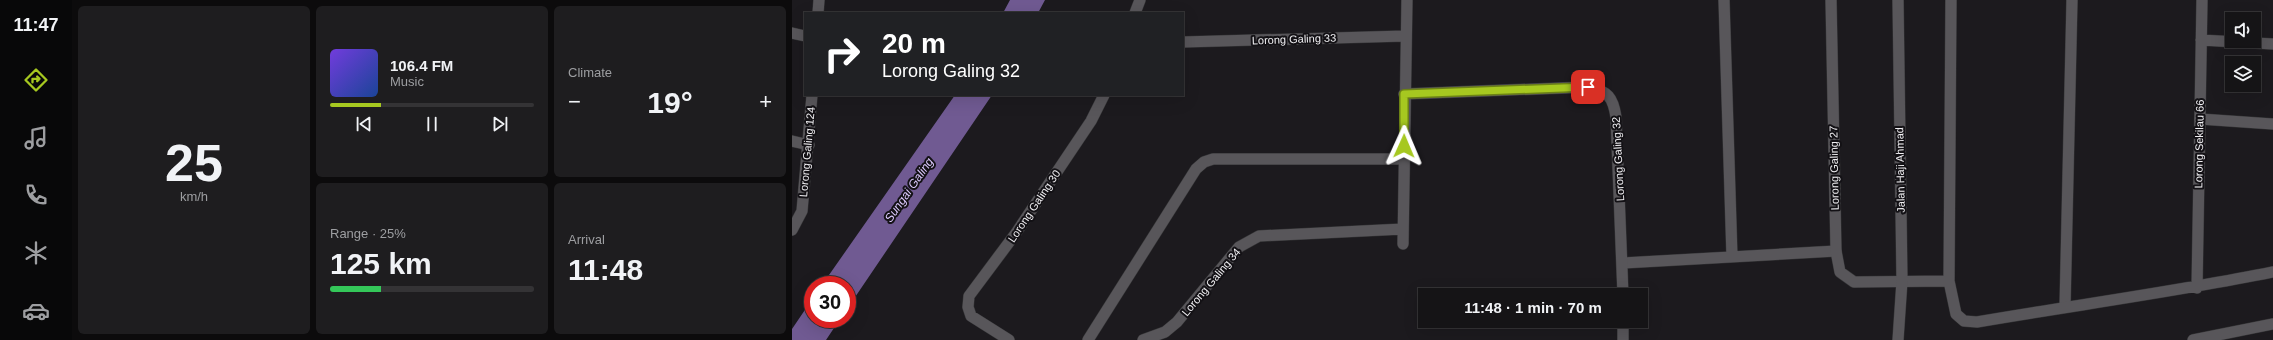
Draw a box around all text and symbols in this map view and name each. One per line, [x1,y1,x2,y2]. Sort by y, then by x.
map controls [2225,12,2261,92]
button: sound [2225,12,2261,48]
text: 11:47 [13,15,59,35]
icon: right [816,28,868,80]
text: 20 m [882,28,946,59]
street label: Lorong Galing 33 [1252,32,1336,46]
button: layers [2225,56,2261,92]
text: 106.4 FM [390,57,453,74]
text: Lorong Galing 32 [882,61,1020,81]
text: Climate [568,65,612,80]
icon: directions [22,66,50,94]
pin [1571,70,1605,104]
text: Music [390,74,424,89]
icon: arrive [1577,76,1599,98]
text: 19° [647,86,693,119]
text: − [568,89,581,114]
text: + [759,89,772,114]
street label: Lorong Sekilau 66 [2192,100,2206,188]
street label: Lorong Galing 124 [797,106,817,198]
icon: previous [353,113,375,135]
icon: pause [421,113,443,135]
icon: next [489,113,511,135]
street label: Lorong Galing 32 [1610,117,1626,201]
icon: music [22,124,50,152]
position arrow [1383,125,1425,167]
street label: Lorong Galing 27 [1827,126,1841,210]
street label: Jalan Haji Ahmad [1893,127,1907,213]
text: 25 [165,134,223,192]
water label: Sungai Galing [882,155,937,225]
street label: Lorong Galing 30 [1005,168,1063,244]
icon: phone [22,181,50,209]
text: km/h [180,189,208,204]
text: Range · 25% [330,226,406,241]
text: Arrival [568,232,605,247]
icon: climate [22,239,50,267]
street label: Lorong Galing 34 [1179,246,1243,318]
text: 125 km [330,247,432,280]
text: 11:48 [568,253,643,286]
speed limit sign: 30 [804,276,856,328]
icon: car [22,297,50,325]
text: 11:48 · 1 min · 70 m [1464,299,1602,316]

